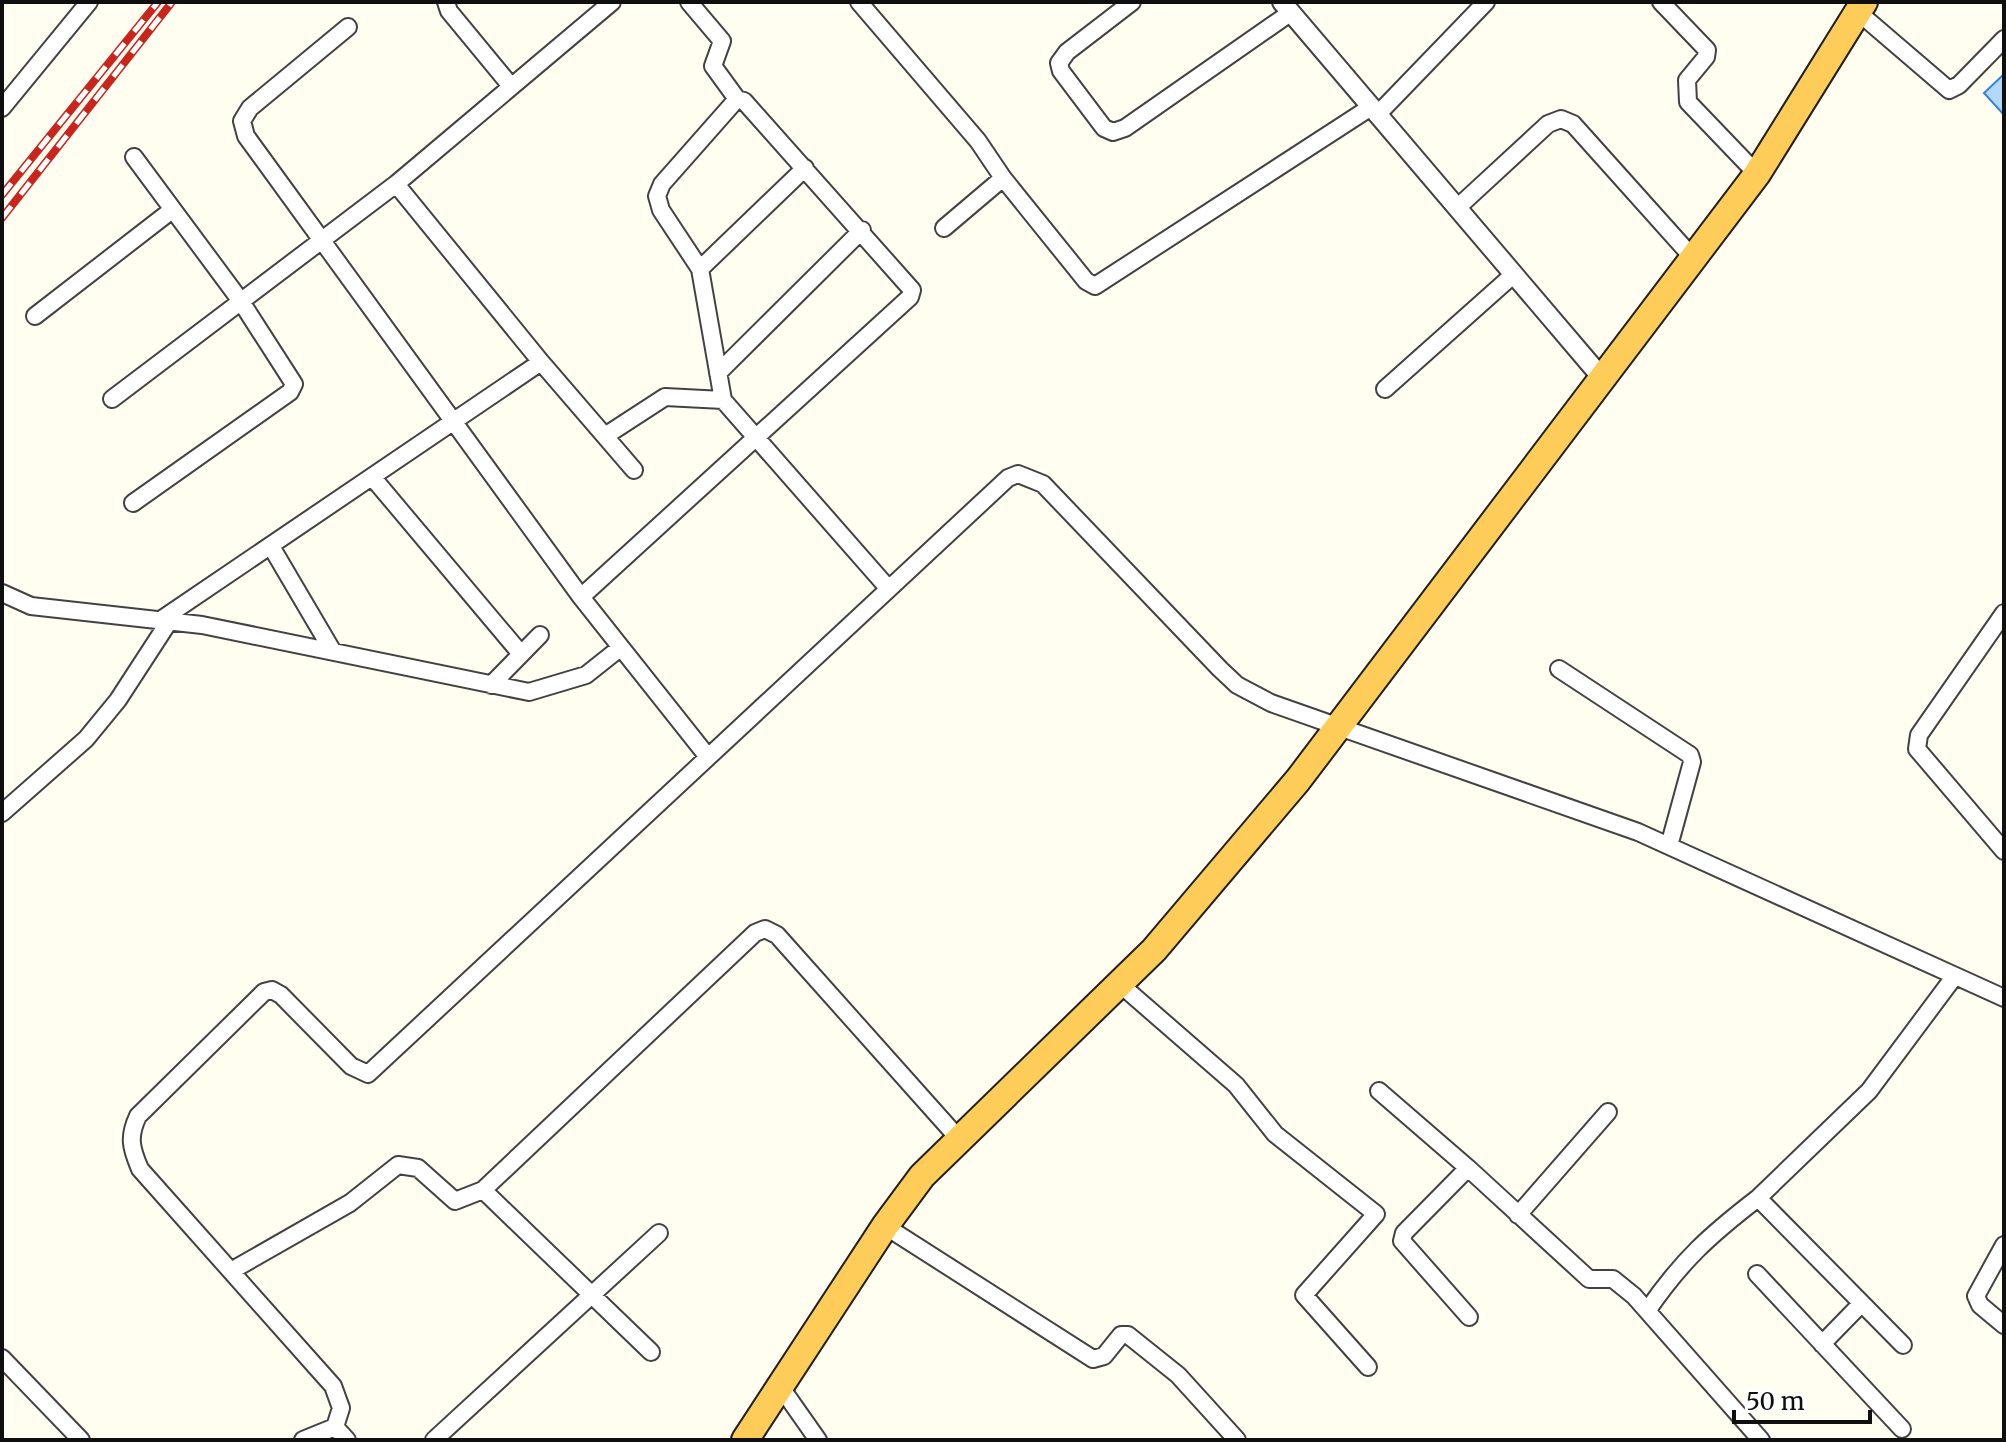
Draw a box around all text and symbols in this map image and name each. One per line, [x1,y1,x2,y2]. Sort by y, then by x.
scale bar [1734,1374,1870,1424]
text: 50 m [1746,1386,1805,1417]

